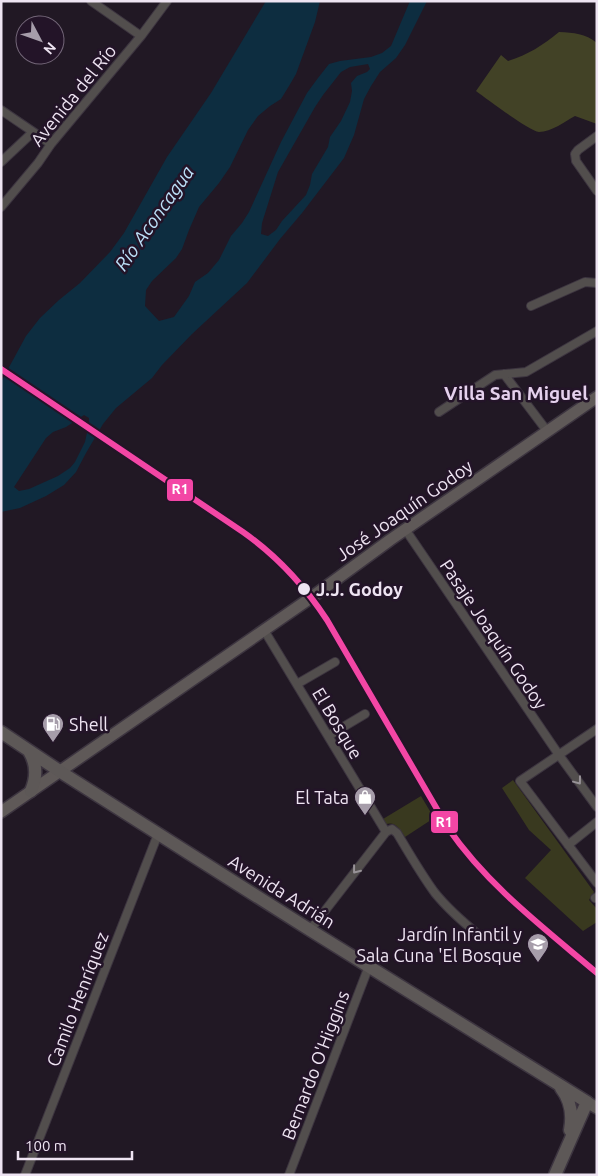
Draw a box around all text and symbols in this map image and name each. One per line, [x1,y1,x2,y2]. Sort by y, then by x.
north arrow [15,15,65,65]
text: N [40,39,59,58]
street label: Avenida del Río [26,40,120,150]
water label: Río Aconcagua [110,161,198,275]
district label: Villa San Miguel [444,382,588,404]
street label: José Joaquín Godoy [332,455,476,565]
line badge: R1 [166,478,194,502]
text: R1 [171,481,189,497]
street label: Pasaje Joaquín Godoy [437,556,552,713]
place label: J.J. Godoy [316,579,403,599]
marker: J.J. Godoy [296,581,312,597]
street label: El Bosque [309,684,367,762]
fuel station icon: Shell [41,712,65,743]
place label: Shell [69,714,108,734]
one-way arrow [572,775,580,784]
shop icon: El Tata [353,785,377,816]
place label: El Tata [295,787,349,807]
line badge: R1 [430,810,459,834]
text: R1 [435,814,453,830]
street label: Avenida Adrián [225,850,339,932]
one-way arrow [354,864,362,873]
place label: Jardín Infantil y Sala Cuna 'El Bosque [357,924,522,965]
street label: Camilo Henríquez [42,929,112,1069]
school or university icon: Jardín Infantil y Sala Cuna 'El Bosque [526,932,550,963]
street label: Bernardo O'Higgins [277,988,353,1142]
scale bar [18,1128,131,1160]
text: 100 m [25,1137,67,1154]

